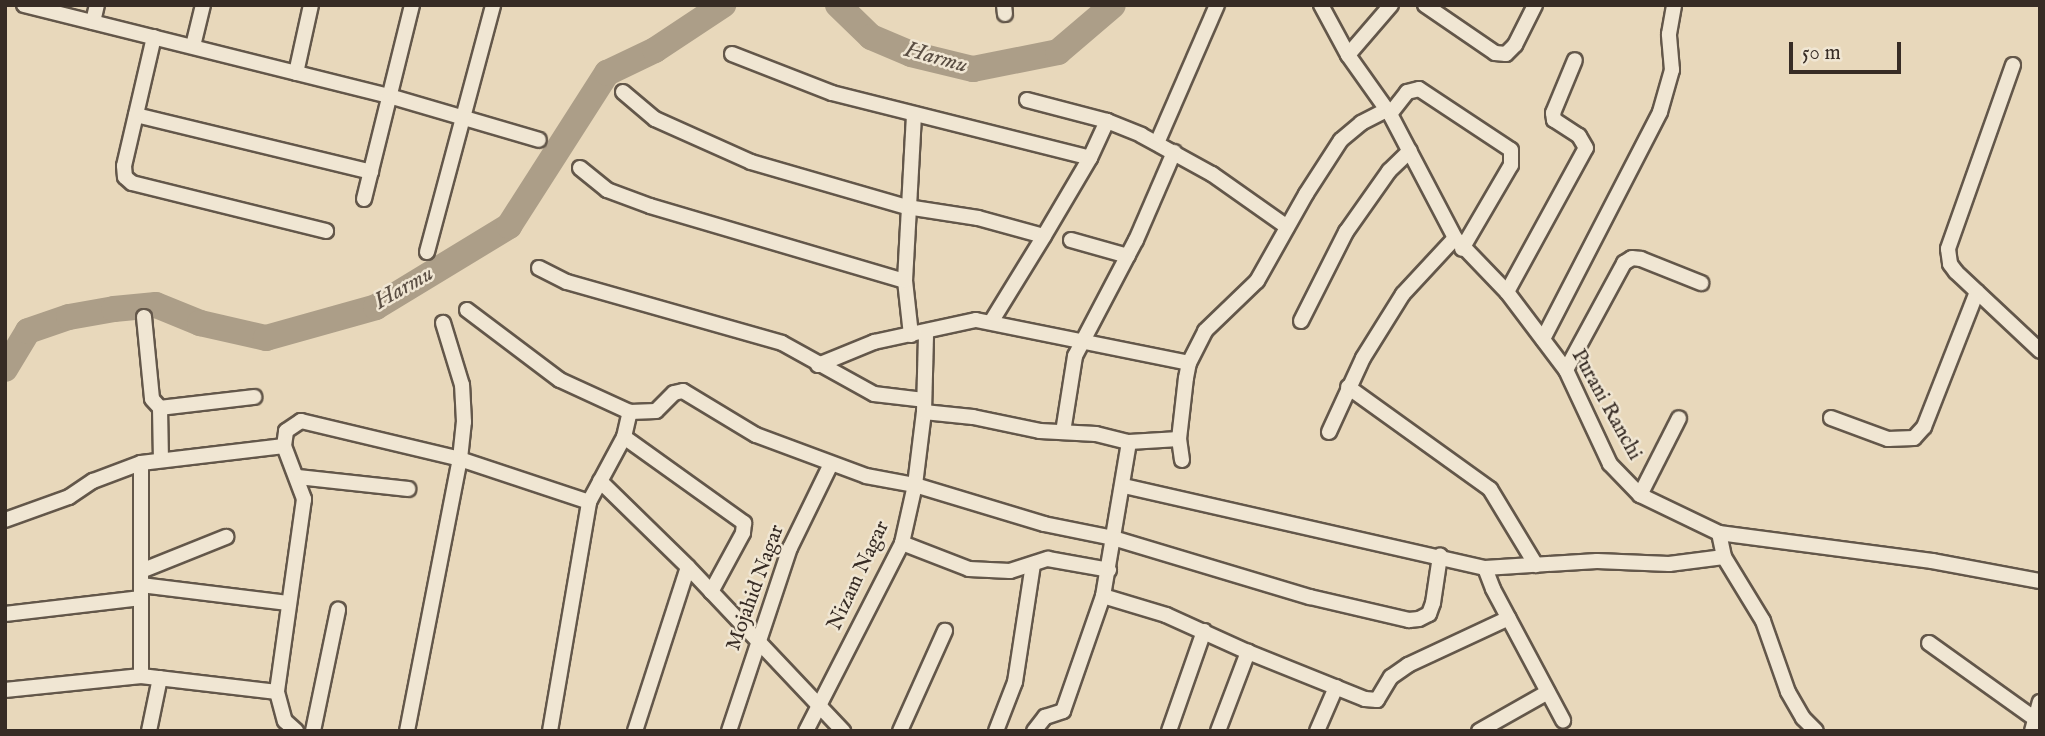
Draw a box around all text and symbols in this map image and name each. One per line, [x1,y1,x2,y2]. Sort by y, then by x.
scale bar [1793,28,1905,72]
water label: Harmu [902,36,970,80]
text: 50 m [1802,40,1841,67]
water label: Harmu [369,260,439,316]
street label: Purani Ranchi [1565,345,1647,465]
street label: Nizam Nagar [823,517,895,635]
street label: Mojahid Nagar [722,522,790,654]

